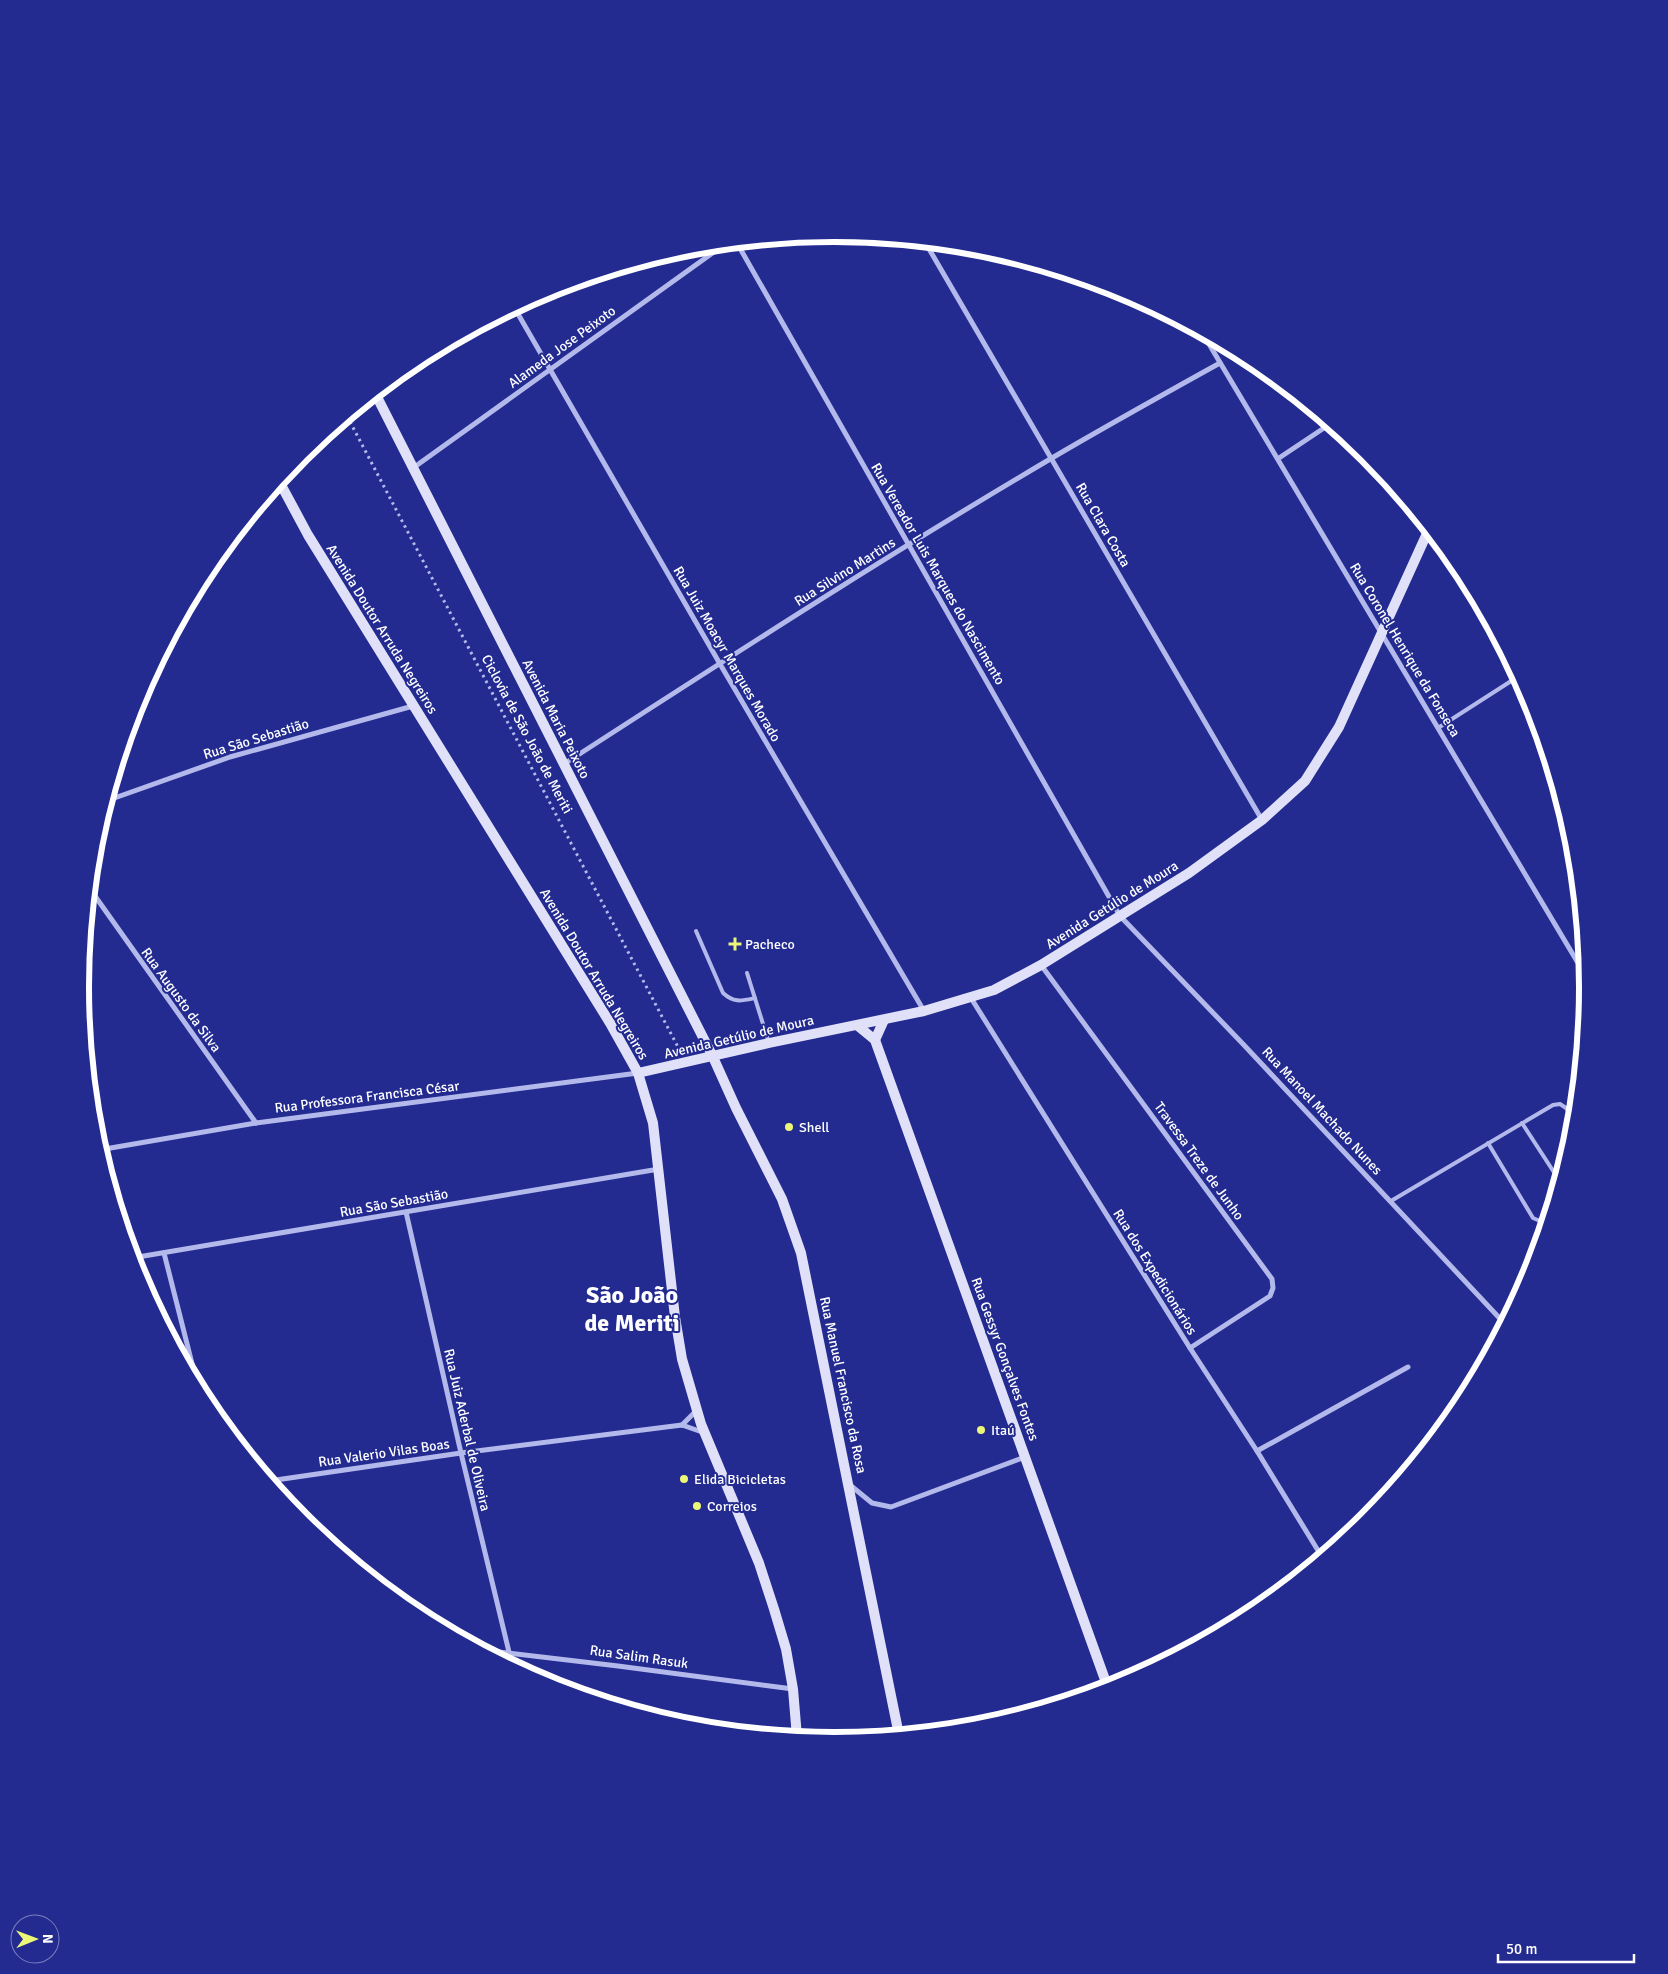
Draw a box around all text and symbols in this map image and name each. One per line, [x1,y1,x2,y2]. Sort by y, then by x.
street label: Alameda Jose Peixoto [505,302,619,392]
street label: Rua Vereador Luis Marques do Nascimento [867,460,1009,688]
street label: Rua Clara Costa [1072,480,1134,570]
street label: Rua Silvino Martins [791,534,899,610]
street label: Avenida Doutor Arruda Negreiros [323,541,441,717]
street label: Rua Coronel Henrique da Fonseca [1346,560,1464,740]
street label: Rua Juiz Moacyr Marques Morado [670,563,784,745]
street label: Ciclovia de São João de Meriti [478,652,576,816]
street label: Avenida Maria Peixoto [518,656,594,782]
street label: Rua São Sebastião [201,715,311,763]
street label: Avenida Getúlio de Moura [1043,857,1181,953]
street label: Avenida Doutor Arruda Negreiros [536,885,652,1063]
place label: Pacheco [745,936,795,953]
marker: Pacheco [729,938,741,950]
street label: Rua Augusto da Silva [137,944,225,1056]
street label: Avenida Getúlio de Moura [662,1011,816,1063]
street label: Rua Manoel Machado Nunes [1258,1043,1386,1179]
street label: Rua Professora Francisca César [274,1077,461,1117]
street label: Travessa Treze de Junho [1150,1099,1248,1223]
place label: Shell [799,1119,829,1136]
marker: Shell [783,1121,795,1133]
street label: Rua São Sebastião [339,1185,449,1221]
street label: Rua dos Expedicionários [1109,1206,1201,1338]
street label: Rua Gessyr Gonçalves Fontes [967,1275,1043,1443]
district label: São João de Meriti [584,1280,680,1338]
street label: Rua Manuel Francisco da Rosa [816,1295,870,1475]
street label: Rua Juiz Aderbal de Oliveira [440,1347,494,1513]
place label: Itaú [991,1422,1015,1439]
marker: Itaú [975,1424,987,1436]
street label: Rua Valerio Vilas Boas [317,1435,451,1471]
place label: Elida Bicicletas [694,1471,786,1488]
marker: Elida Bicicletas [678,1473,690,1485]
place label: Correios [707,1498,757,1515]
marker: Correios [691,1500,703,1512]
street label: Rua Salim Rasuk [589,1642,689,1672]
north arrow [10,1914,60,1964]
scale bar [1498,1932,1634,1964]
text: N [39,1934,56,1944]
text: 50 m [1506,1940,1537,1958]

